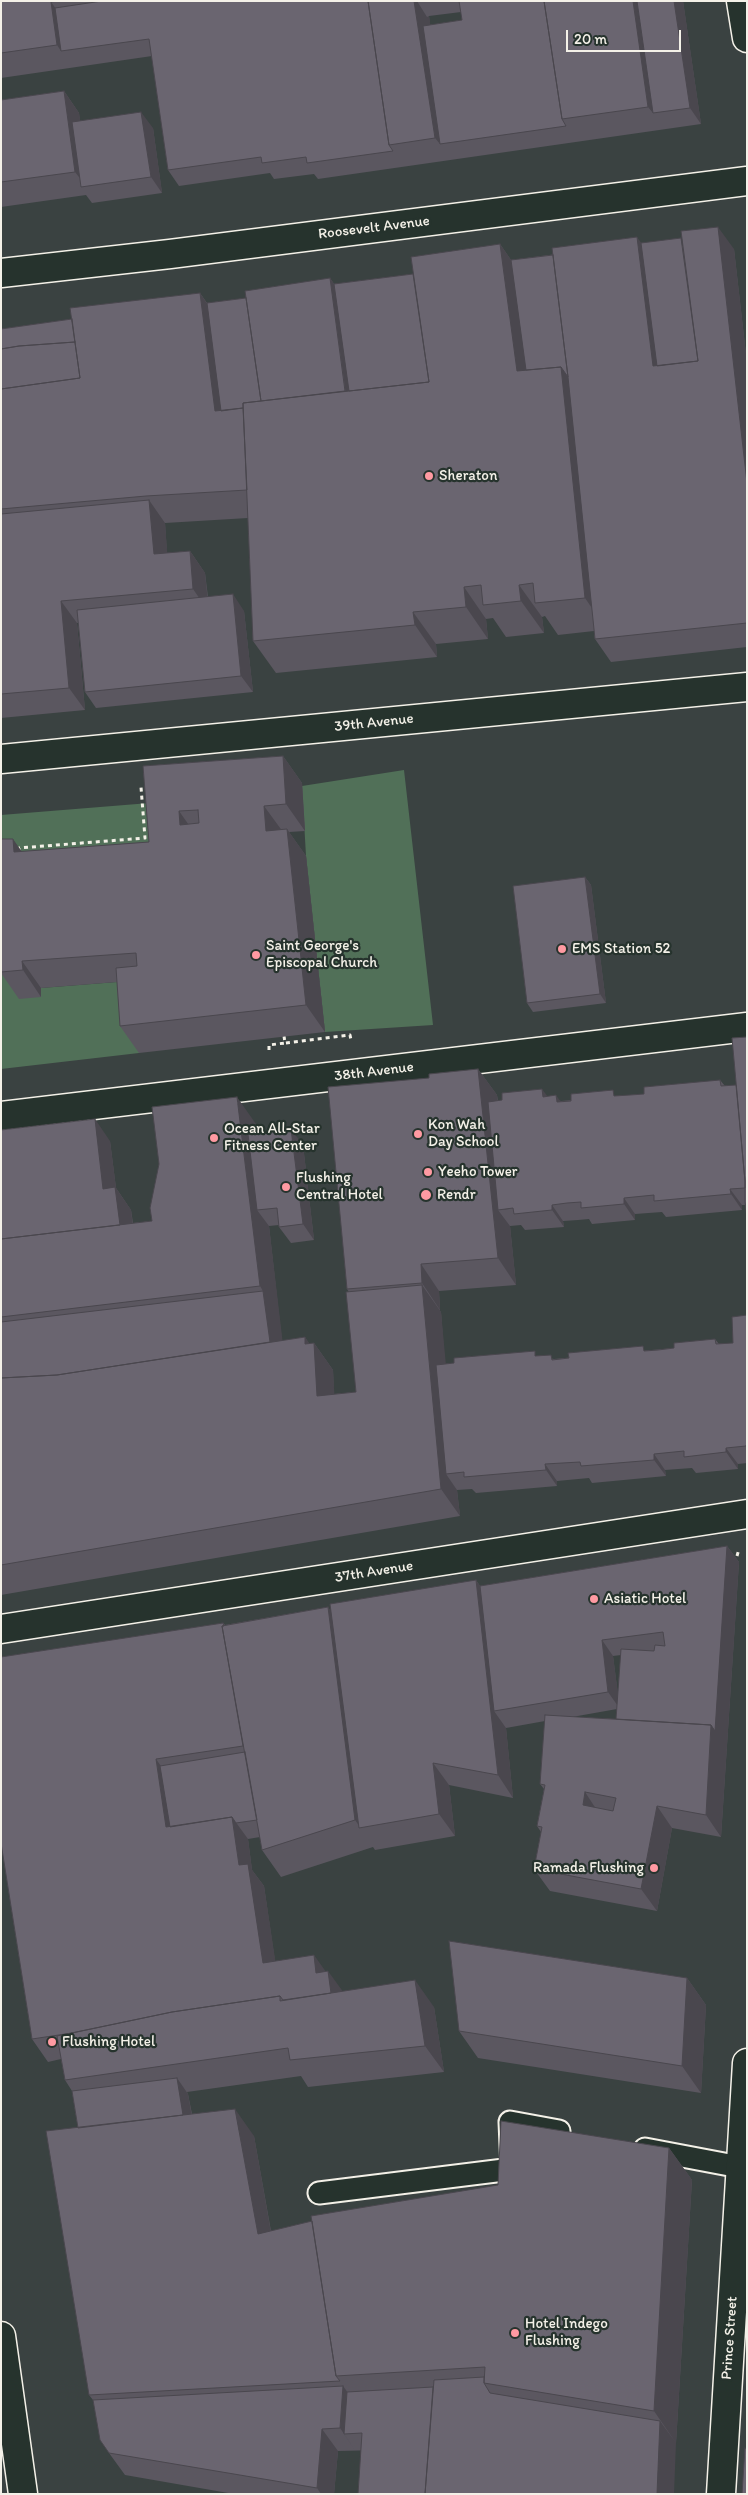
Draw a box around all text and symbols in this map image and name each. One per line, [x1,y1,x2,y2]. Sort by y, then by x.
scale bar [568,20,683,52]
text: 20 m [574,30,607,48]
street label: Roosevelt Avenue [317,212,431,244]
place label: Sheraton [439,467,497,485]
marker: Sheraton [423,470,435,482]
street label: 39th Avenue [333,710,415,736]
place label: Saint George's Episcopal Church [266,937,377,972]
place label: EMS Station 52 [572,940,670,958]
marker: EMS Station 52 [556,943,568,955]
marker: Saint George's Episcopal Church [250,949,262,961]
street label: 38th Avenue [333,1058,415,1086]
place label: Kon Wah Day School [428,1116,499,1151]
place label: Ocean All-Star Fitness Center [224,1120,320,1155]
marker: Kon Wah Day School [412,1128,424,1140]
marker: Ocean All-Star Fitness Center [208,1132,220,1144]
place label: Yeeho Tower [438,1163,517,1181]
marker: Yeeho Tower [422,1166,434,1178]
place label: Flushing Central Hotel [296,1169,383,1204]
marker: Flushing Central Hotel [280,1181,292,1193]
place label: Rendr [437,1186,476,1204]
marker: Rendr [419,1188,433,1202]
street label: 37th Avenue [333,1557,415,1587]
place label: Asiatic Hotel [604,1590,686,1608]
marker: Asiatic Hotel [588,1593,600,1605]
place label: Ramada Flushing [533,1859,644,1877]
marker: Ramada Flushing [648,1862,660,1874]
place label: Flushing Hotel [62,2033,155,2051]
marker: Flushing Hotel [46,2036,58,2048]
street label: Prince Street [718,2296,742,2380]
place label: Hotel Indego Flushing [525,2315,608,2350]
marker: Hotel Indego Flushing [509,2327,521,2339]

